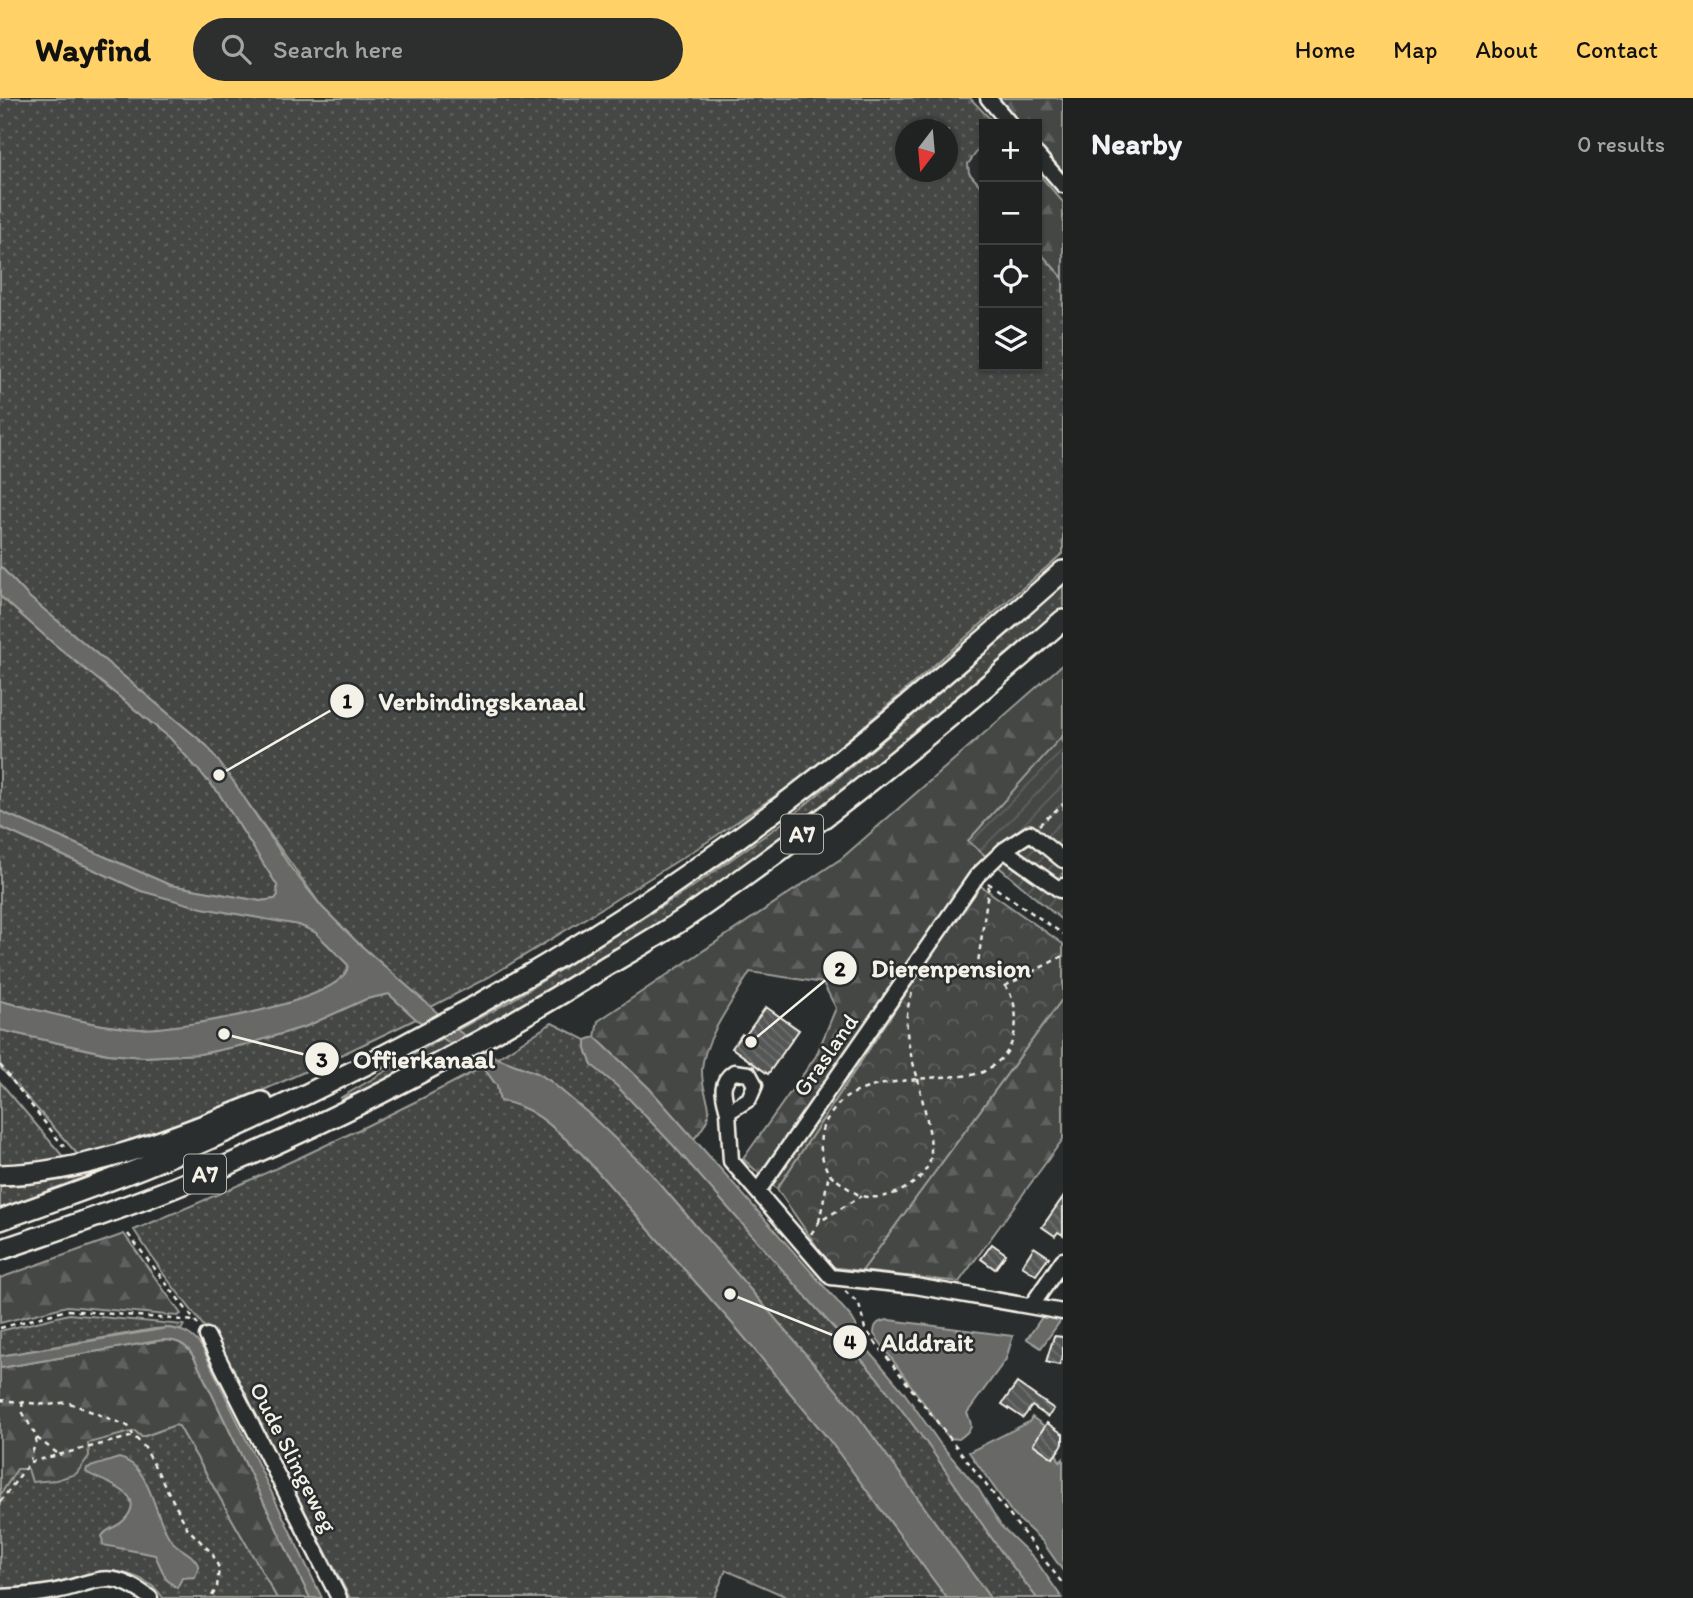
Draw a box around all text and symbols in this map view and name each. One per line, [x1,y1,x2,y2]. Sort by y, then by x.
search box [193,18,683,81]
text: Wayfind [35,30,151,69]
icon: search [217,30,255,68]
text: Search here [273,33,403,65]
text: Home [1295,35,1355,64]
text: Map [1393,35,1437,64]
text: About [1475,35,1538,64]
text: Contact [1576,35,1658,64]
north arrow [895,119,958,182]
map controls [979,119,1042,371]
button: + [979,119,1042,182]
text: Nearby [1091,125,1182,162]
text: 0 results [1577,130,1665,158]
button: − [979,182,1042,245]
button: locate [979,245,1042,308]
button: layers [979,308,1042,371]
callout: Verbindingskanaal [330,677,600,724]
text: Verbindingskanaal [379,685,586,717]
text: 1 [342,688,352,713]
road number: A7 [781,814,823,854]
callout: Dierenpension [822,945,1045,992]
text: Dierenpension [871,952,1031,984]
text: 2 [834,956,846,981]
street label: Grasland [786,1008,864,1102]
callout: Offierkanaal [304,1036,510,1083]
text: Offierkanaal [353,1043,496,1075]
text: 3 [316,1047,328,1072]
road number: A7 [184,1154,226,1194]
callout: Alddrait [832,1318,987,1365]
text: Alddrait [880,1326,973,1358]
text: 4 [844,1329,857,1354]
street label: Oude Slingeweg [244,1377,345,1537]

